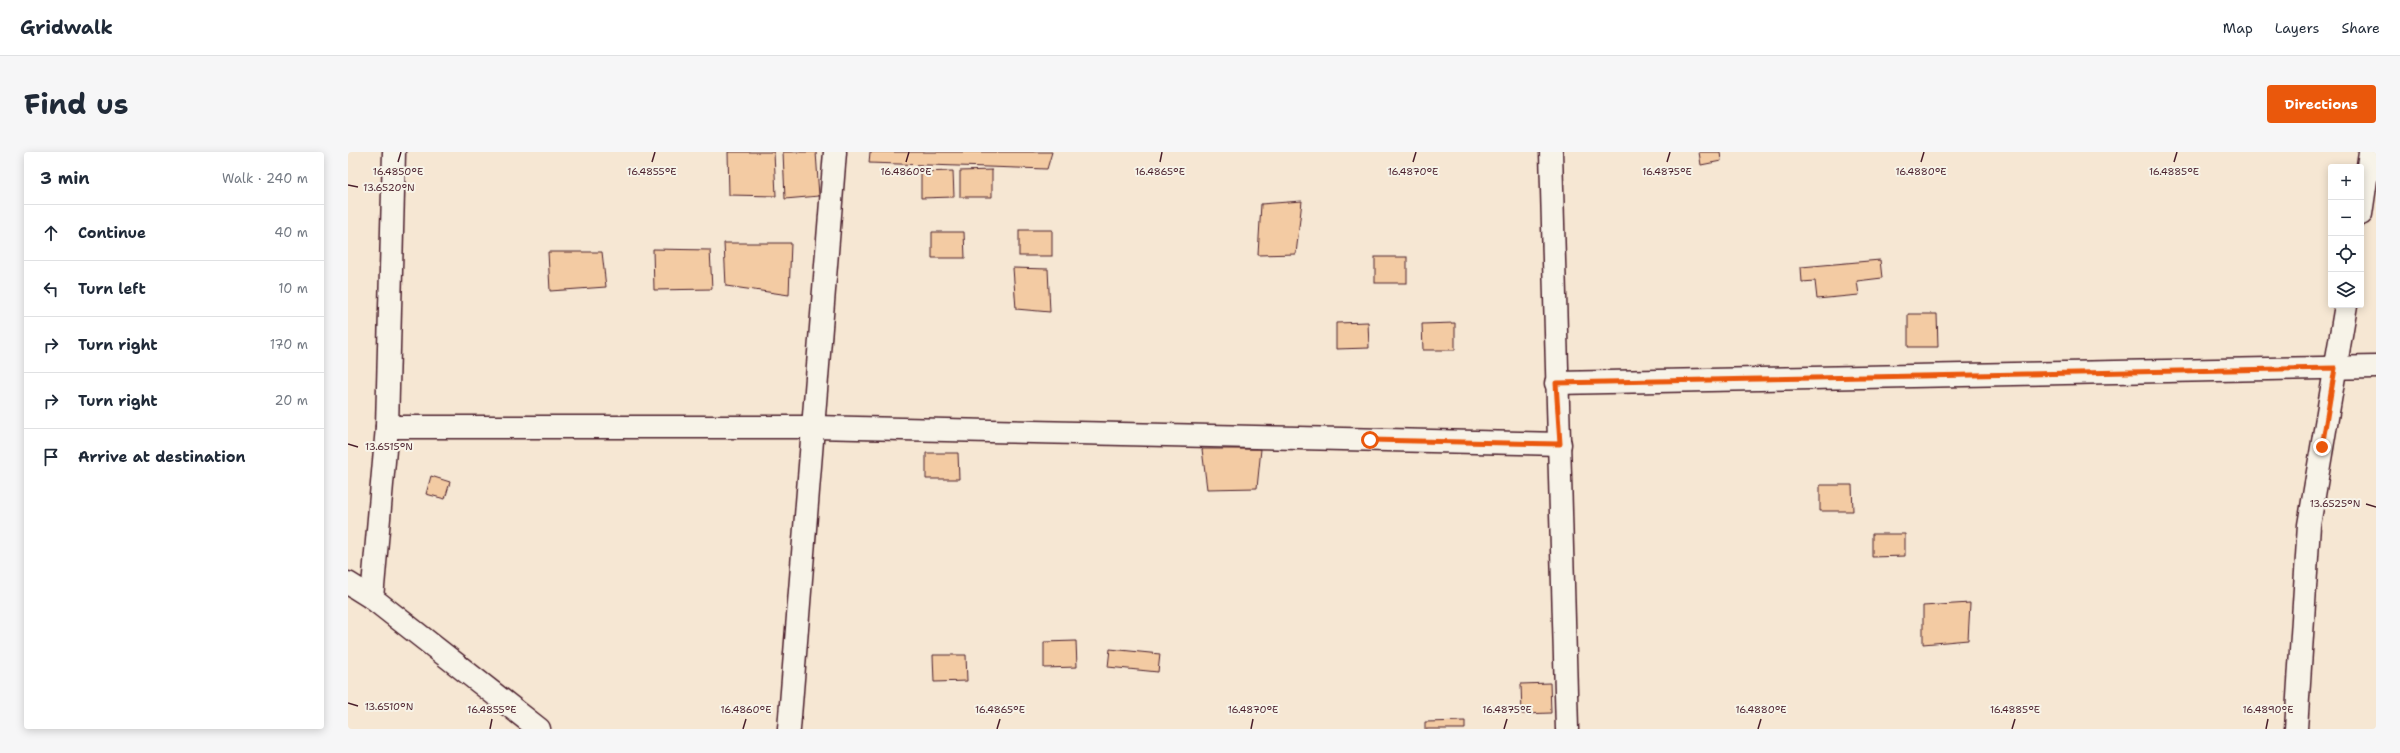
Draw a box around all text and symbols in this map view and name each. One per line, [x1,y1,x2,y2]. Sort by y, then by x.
text: Gridwalk [20,15,113,40]
text: Map [2223,19,2253,37]
text: Layers [2275,19,2319,37]
text: Share [2341,19,2380,37]
text: Find us [24,85,129,123]
button: Directions [2267,85,2376,123]
map controls [2328,164,2364,308]
button: + [2328,164,2364,200]
text: 16.4850°E [373,165,423,178]
text: 16.4855°E [627,165,677,178]
text: 16.4860°E [880,165,932,178]
text: 16.4865°E [1135,165,1185,178]
text: 16.4870°E [1388,165,1438,178]
text: 16.4875°E [1642,165,1692,178]
text: 16.4880°E [1895,165,1947,178]
text: 16.4885°E [2149,165,2199,178]
text: 3 min [40,167,90,189]
text: Walk · 240 m [222,170,308,187]
text: 13.6520°N [363,181,415,194]
button: − [2328,200,2364,236]
icon: ahead [40,222,62,244]
text: Continue [78,223,146,243]
text: 40 m [274,224,308,241]
button: locate [2328,236,2364,272]
button: layers [2328,272,2364,308]
icon: left [40,278,62,300]
text: Turn left [78,279,146,299]
text: 10 m [278,280,308,297]
icon: right [40,334,62,356]
text: Turn right [78,335,158,355]
text: 170 m [270,336,308,353]
icon: right [40,390,62,412]
text: Turn right [78,391,158,411]
text: 20 m [275,392,308,409]
route start [1361,431,1379,449]
route end [2313,438,2331,456]
text: 13.6515°N [365,440,413,453]
icon: arrive [40,446,62,468]
text: Arrive at destination [78,447,246,467]
text: 13.6525°N [2310,497,2360,510]
text: 13.6510°N [365,700,413,713]
text: 16.4855°E [467,703,517,716]
text: 16.4860°E [720,703,772,716]
text: 16.4865°E [975,703,1025,716]
text: 16.4870°E [1228,703,1278,716]
text: 16.4875°E [1482,703,1532,716]
text: 16.4880°E [1735,703,1787,716]
text: 16.4885°E [1990,703,2040,716]
text: 16.4890°E [2243,703,2293,716]

